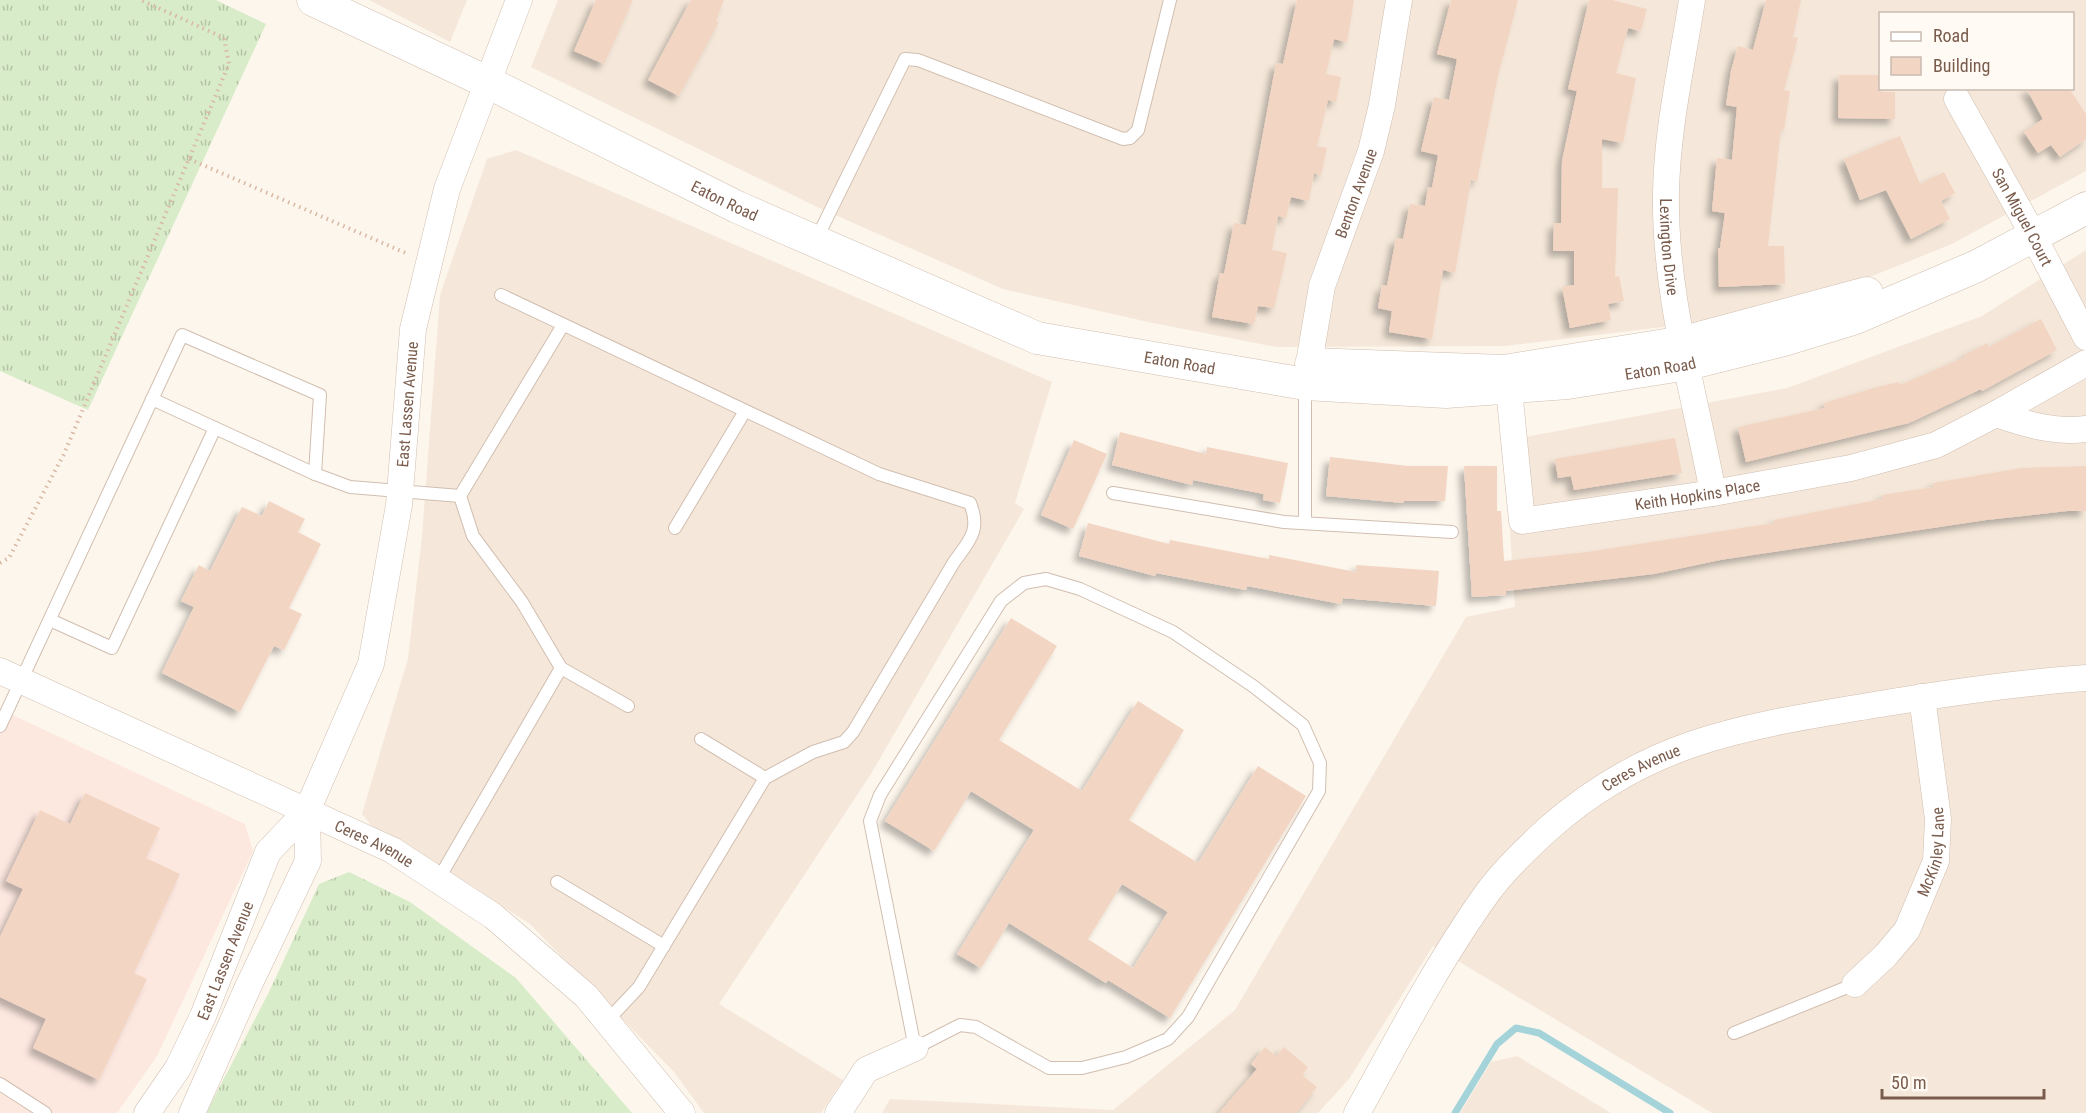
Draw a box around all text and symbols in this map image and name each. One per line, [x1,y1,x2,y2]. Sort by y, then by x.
legend [1879,12,2074,90]
text: Road [1933,25,1969,46]
text: Building [1933,55,1990,76]
street label: Benton Avenue [1331,146,1381,241]
street label: San Miguel Court [1988,165,2057,269]
street label: Eaton Road [688,176,761,225]
street label: Lexington Drive [1656,198,1683,297]
street label: East Lassen Avenue [393,341,421,468]
street label: Eaton Road [1143,347,1217,378]
street label: Eaton Road [1623,353,1698,383]
street label: Keith Hopkins Place [1634,475,1761,514]
street label: Ceres Avenue [1598,740,1683,795]
street label: McKinley Lane [1913,806,1948,899]
street label: Ceres Avenue [332,816,417,871]
street label: East Lassen Avenue [193,898,257,1023]
scale bar [1882,1062,2044,1100]
text: 50 m [1891,1072,1926,1093]

